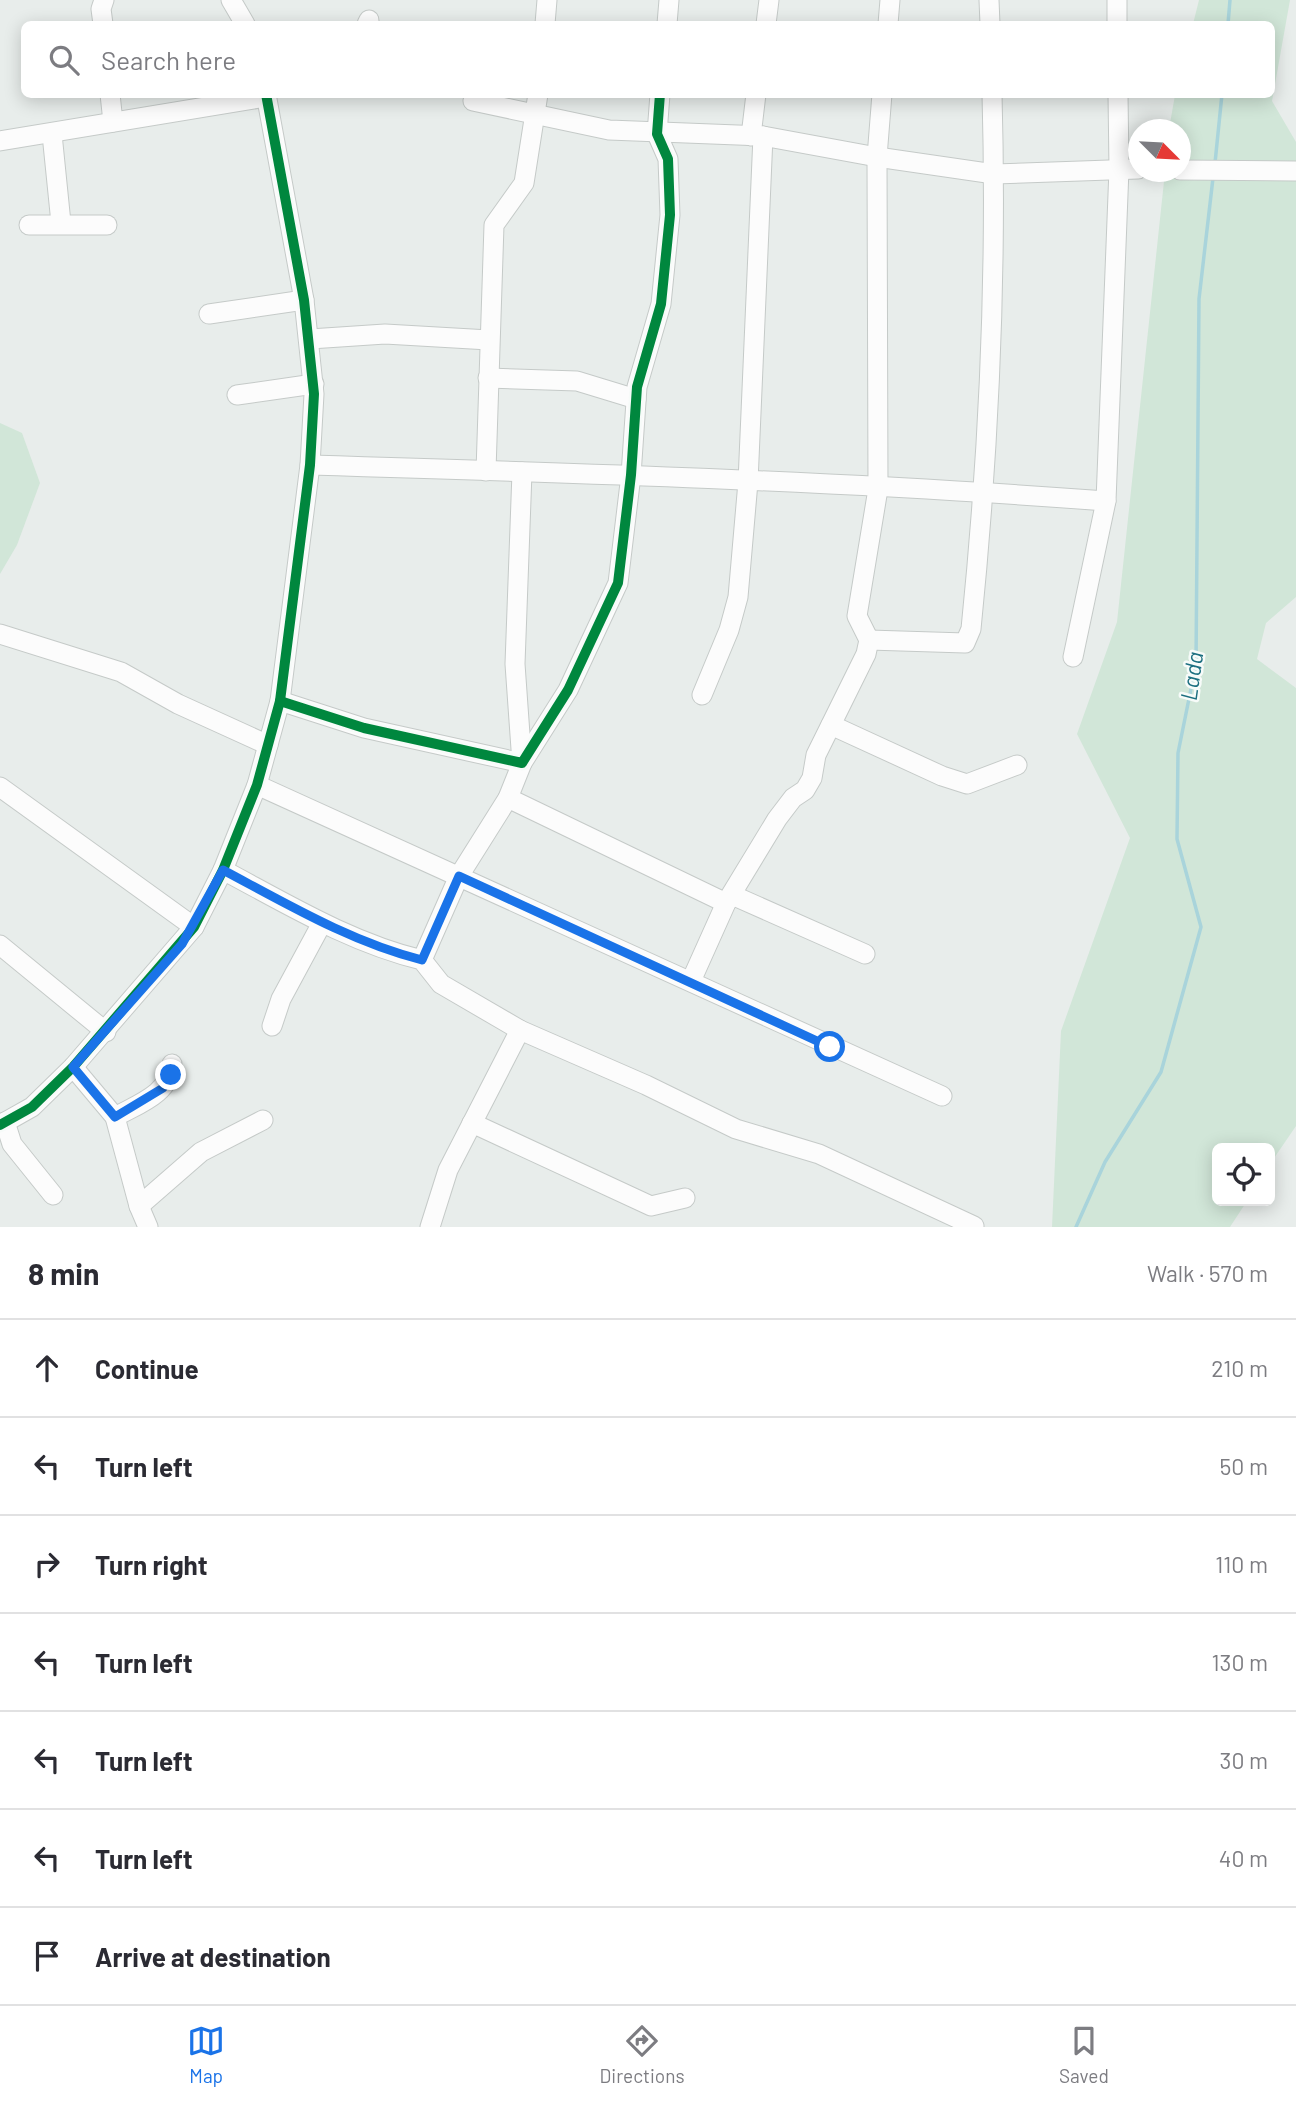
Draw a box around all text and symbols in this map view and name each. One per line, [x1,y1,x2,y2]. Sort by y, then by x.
search box [21,21,1275,98]
icon: search [45,41,83,79]
text: Search here [101,44,236,75]
north arrow [1128,119,1191,182]
water label: Lada [1174,650,1208,702]
route start [814,1031,845,1062]
route end [155,1059,186,1090]
map controls [1212,1143,1275,1206]
button: locate [1212,1143,1275,1206]
text: 8 min [28,1255,99,1291]
text: Walk · 570 m [1147,1259,1268,1287]
icon: ahead [28,1349,66,1387]
text: Continue [95,1353,199,1384]
text: 210 m [1211,1354,1268,1382]
icon: left [28,1447,66,1485]
text: Turn left [95,1451,193,1482]
text: 50 m [1220,1452,1268,1480]
icon: right [28,1545,66,1583]
text: Turn right [95,1549,208,1580]
text: 110 m [1215,1550,1268,1578]
icon: left [28,1643,66,1681]
text: Turn left [95,1647,193,1678]
text: 130 m [1211,1648,1268,1676]
icon: left [28,1741,66,1779]
text: Turn left [95,1745,193,1776]
text: 30 m [1220,1746,1268,1774]
icon: left [28,1839,66,1877]
text: Turn left [95,1843,193,1874]
text: 40 m [1219,1844,1268,1872]
icon: arrive [28,1937,66,1975]
text: Arrive at destination [95,1941,331,1972]
tab: Map [187,2022,225,2087]
tab: Directions [600,2022,685,2087]
tab: Saved [1059,2022,1109,2087]

